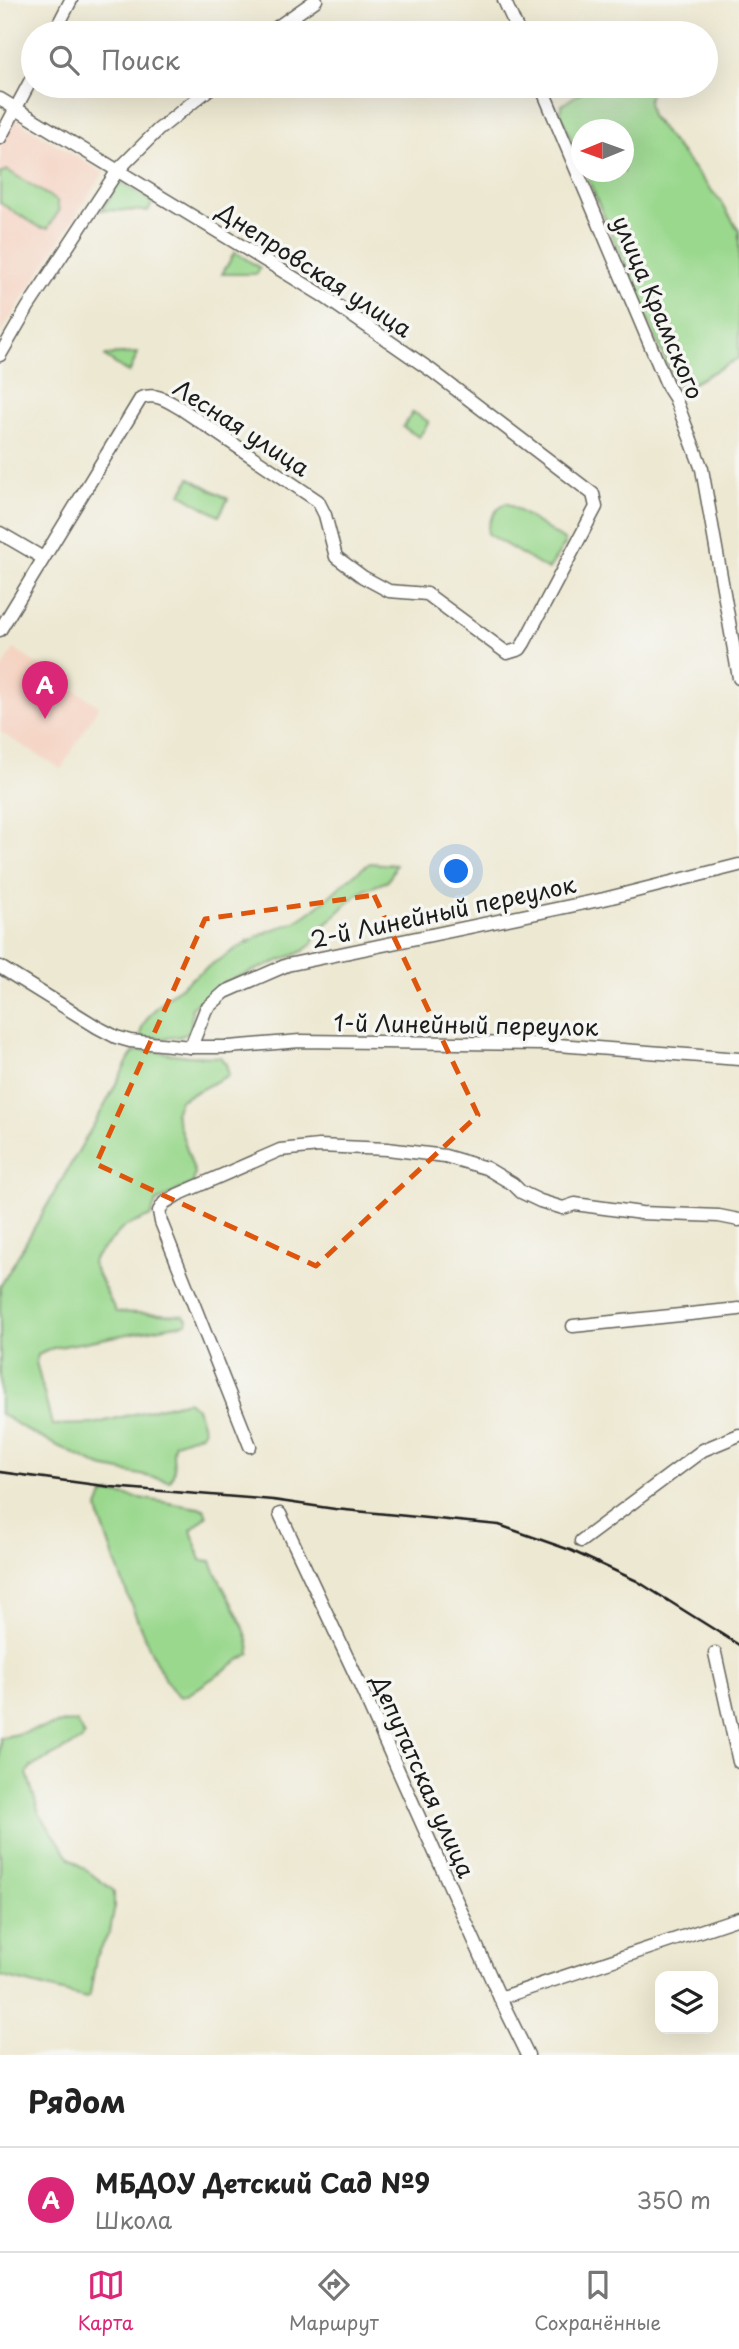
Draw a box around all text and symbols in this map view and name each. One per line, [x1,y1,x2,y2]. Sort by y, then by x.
search box [21,21,718,98]
text: Поиск [101,40,180,79]
icon: search [45,41,83,79]
north arrow [571,119,634,182]
street label: Днепровская улица [210,192,420,346]
street label: улица Крамского [605,210,713,404]
street label: Лесная улица [167,370,318,485]
pin: A [22,661,68,719]
your location [439,854,473,888]
street label: 2-й Линейный переулок [307,866,579,956]
street label: 1-й Линейный переулок [333,1004,599,1044]
street label: Депутатская улица [363,1668,485,1883]
map controls [655,1971,718,2034]
button: layers [655,1971,718,2034]
text: Рядом [28,2078,126,2123]
text: МБДОУ Детский Сад №9 [95,2163,430,2202]
text: A [42,2182,60,2217]
text: 350 m [636,2182,711,2217]
text: Школа [95,2202,172,2237]
tab: Карта [78,2266,134,2336]
tab: Маршрут [289,2266,379,2336]
tab: Сохранённые [534,2266,661,2336]

